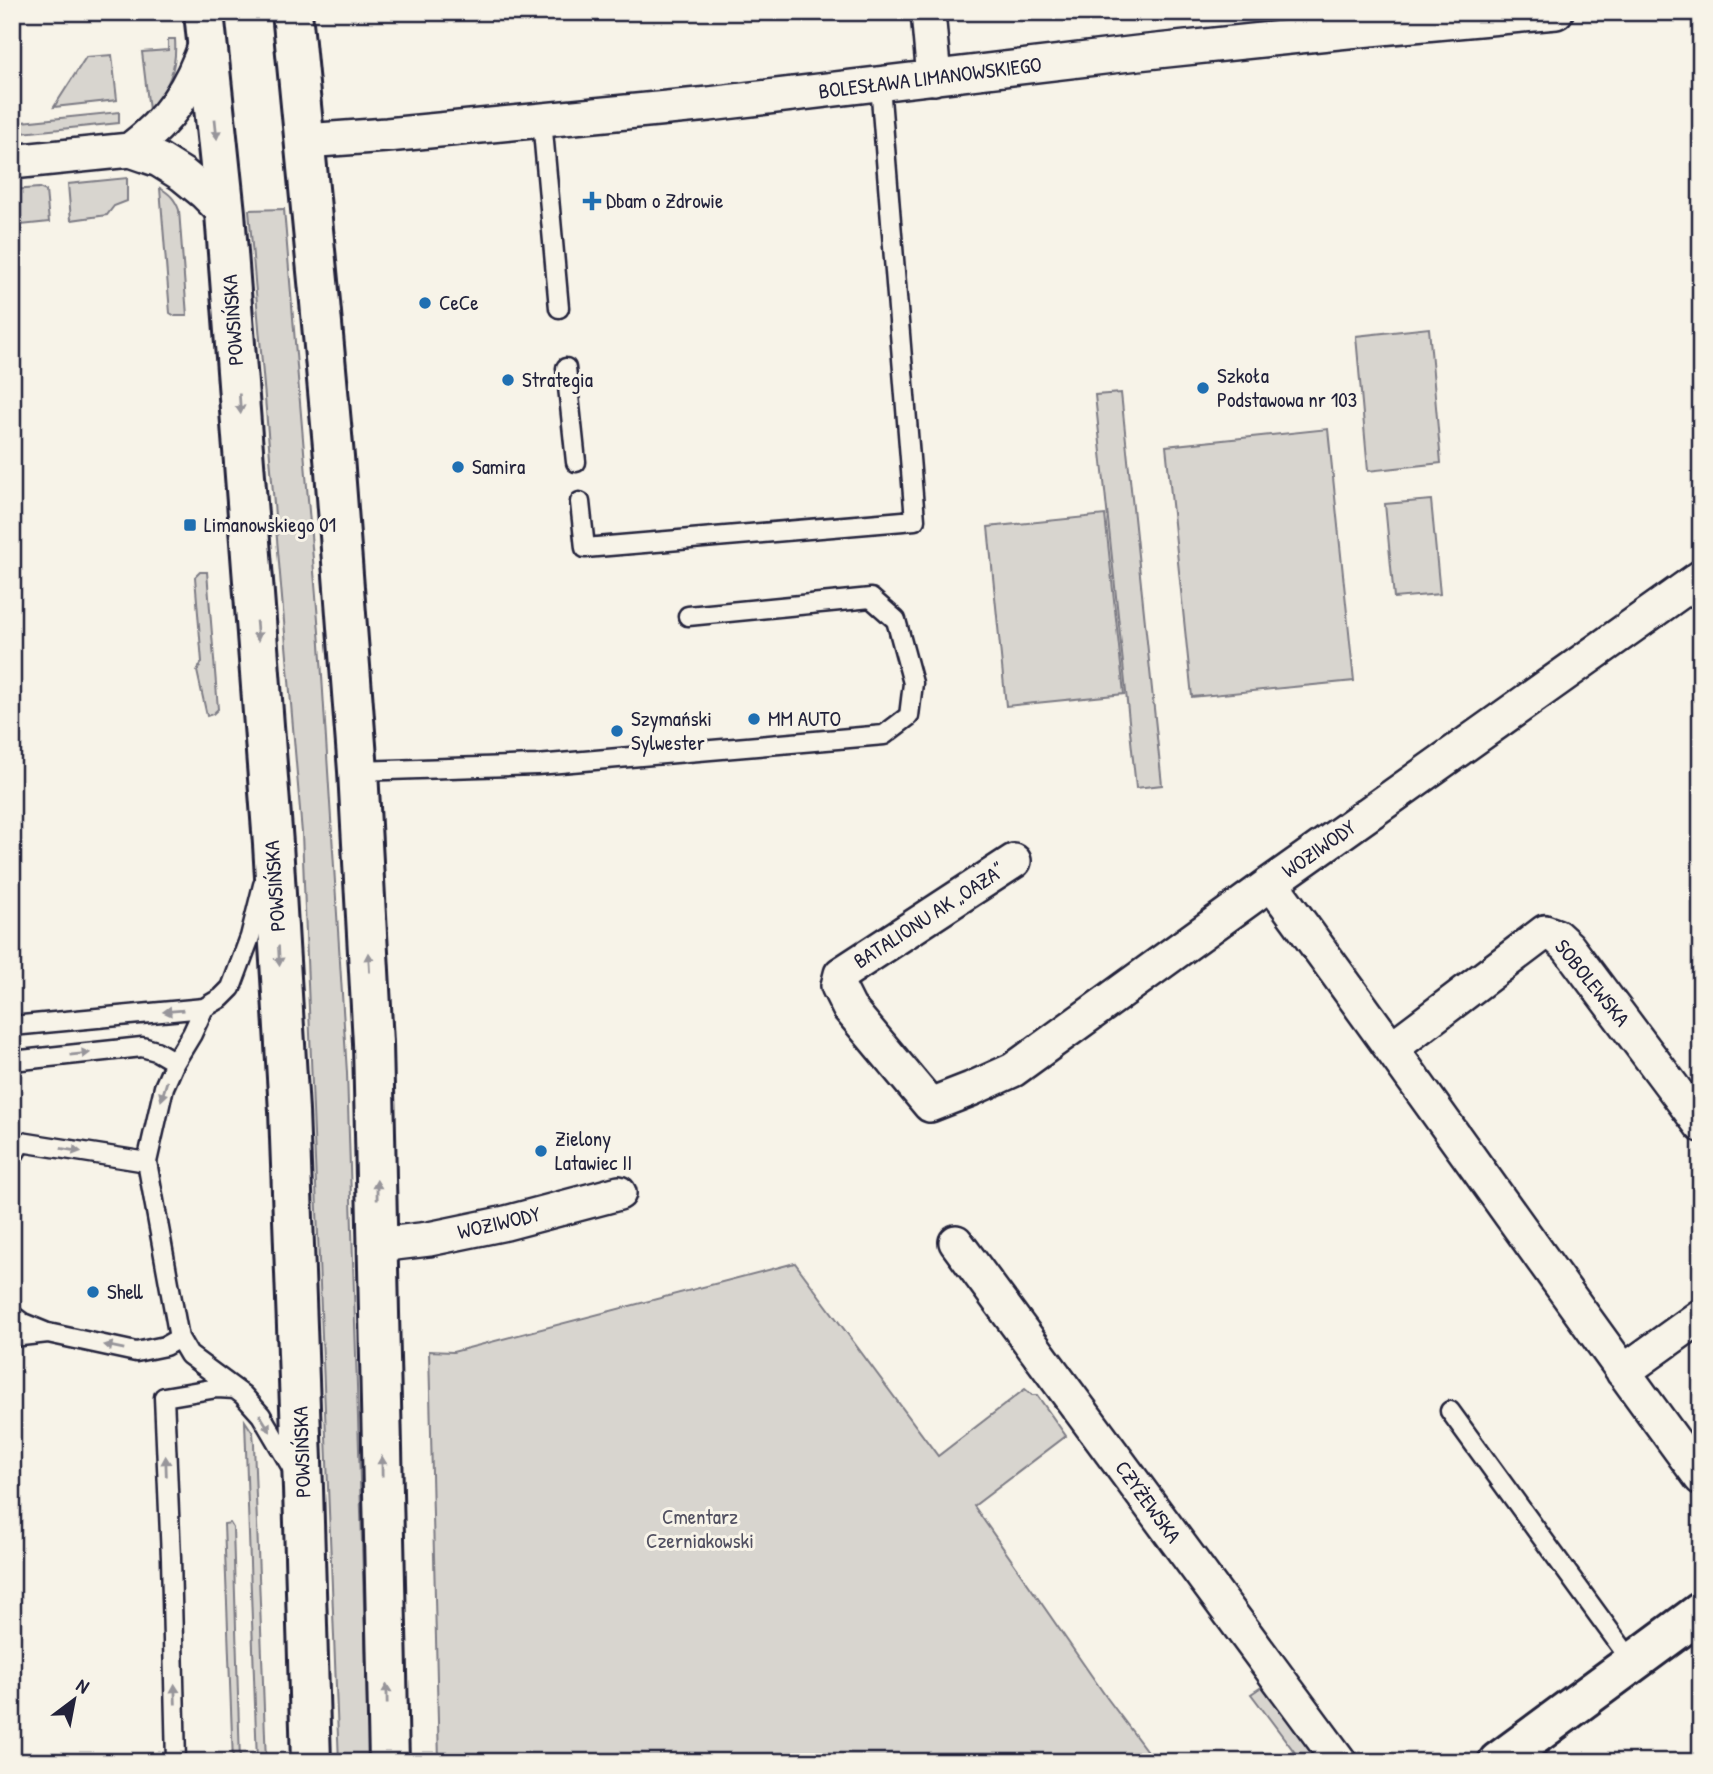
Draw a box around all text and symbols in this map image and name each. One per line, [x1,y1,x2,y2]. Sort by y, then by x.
street label: BOLESŁAWA LIMANOWSKIEGO [817,49,1043,106]
one-way arrow [211,118,222,140]
place label: Dbam o Zdrowie [606,186,723,215]
marker: Dbam o Zdrowie [584,193,600,209]
street label: POWSIŃSKA [215,273,250,367]
place label: CeCe [439,288,479,317]
marker: CeCe [417,295,433,311]
place label: Szkoła Podstawowa nr 103 [1217,361,1357,414]
place label: Strategia [522,365,593,394]
marker: Strategia [500,372,516,388]
marker: Szkoła Podstawowa nr 103 [1195,380,1211,396]
one-way arrow [234,394,245,416]
place label: Samira [472,452,525,481]
marker: Samira [450,459,466,475]
place label: Limanowskiego 01 [204,510,336,539]
marker: Limanowskiego 01 [182,517,198,533]
one-way arrow [252,620,263,642]
place label: Szymański Sylwester [631,704,712,757]
place label: MM AUTO [768,704,841,733]
marker: MM AUTO [746,711,762,727]
marker: Szymański Sylwester [609,723,625,739]
street label: WOZIWODY [1276,812,1362,885]
street label: POWSIŃSKA [257,839,292,933]
street label: BATALIONU AK „OAZA” [848,856,1010,975]
street label: SOBOLEWSKA [1548,933,1637,1032]
one-way arrow [274,945,285,967]
one-way arrow [363,951,374,973]
one-way arrow [161,1006,183,1017]
one-way arrow [69,1048,91,1059]
one-way arrow [158,1081,169,1103]
place label: Zielony Latawiec II [555,1124,632,1177]
marker: Zielony Latawiec II [533,1143,549,1159]
one-way arrow [60,1145,82,1156]
one-way arrow [371,1178,382,1200]
street label: WOZIWODY [455,1199,544,1246]
place label: Shell [107,1277,144,1306]
marker: Shell [85,1284,101,1300]
one-way arrow [103,1342,125,1353]
street label: POWSIŃSKA [285,1406,318,1498]
one-way arrow [259,1414,272,1433]
one-way arrow [161,1455,172,1477]
one-way arrow [377,1455,388,1477]
street label: CZYŻEWSKA [1109,1455,1188,1549]
park label: Cmentarz Czerniakowski [646,1502,754,1555]
north arrow [38,1666,108,1736]
text: N [72,1672,94,1699]
one-way arrow [169,1682,180,1704]
one-way arrow [382,1682,393,1704]

